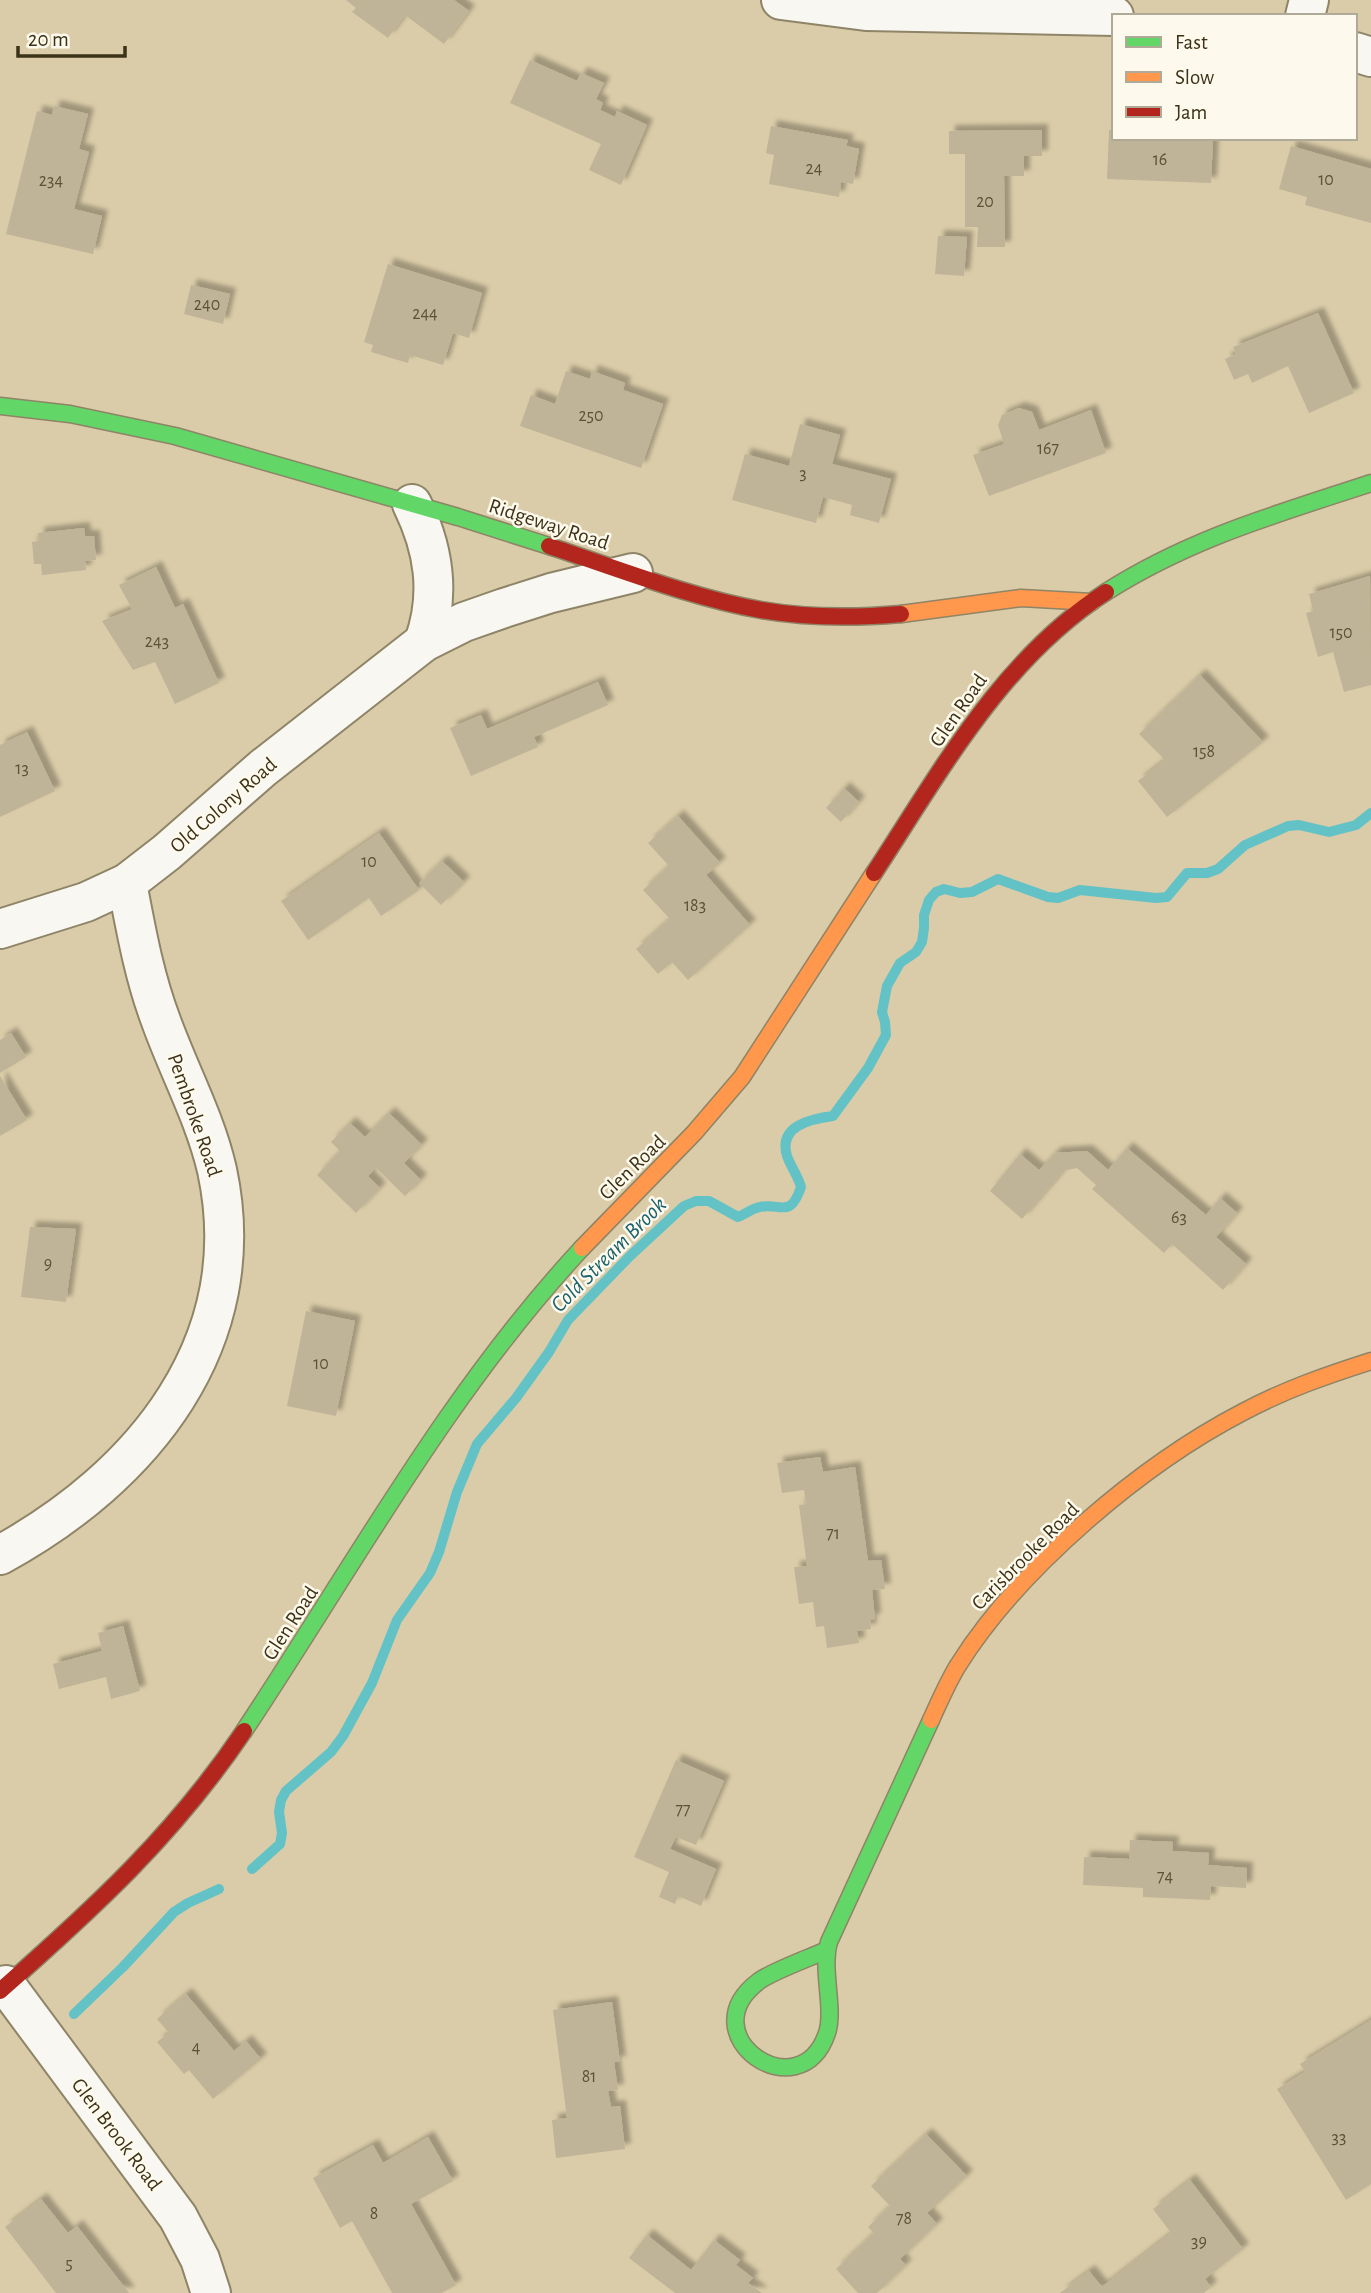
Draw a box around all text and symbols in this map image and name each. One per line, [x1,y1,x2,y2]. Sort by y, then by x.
scale bar [18,14,124,58]
legend [1112,14,1357,140]
text: 20 m [28,29,69,50]
text: Fast [1175,32,1208,53]
text: Slow [1175,67,1214,88]
text: Jam [1175,102,1207,123]
house number: 16 [1153,151,1167,169]
house number: 24 [806,160,823,178]
house number: 10 [1318,171,1334,189]
house number: 234 [39,172,63,190]
house number: 20 [976,193,994,211]
house number: 240 [194,296,220,314]
house number: 244 [412,305,438,323]
house number: 250 [578,407,604,425]
house number: 167 [1037,440,1059,458]
house number: 3 [799,465,807,483]
street label: Ridgeway Road [486,495,612,554]
house number: 150 [1329,624,1353,642]
house number: 243 [145,633,169,651]
street label: Glen Road [926,670,991,750]
house number: 158 [1193,743,1215,761]
street label: Old Colony Road [166,754,281,857]
house number: 13 [15,760,29,778]
house number: 10 [361,853,377,871]
house number: 183 [684,897,706,915]
street label: Pembroke Road [164,1051,225,1179]
street label: Glen Road [595,1131,670,1204]
water label: Cold Stream Brook [547,1193,671,1317]
house number: 63 [1171,1209,1187,1227]
house number: 9 [44,1255,52,1273]
house number: 10 [313,1355,329,1373]
street label: Carisbrooke Road [968,1499,1083,1614]
house number: 71 [826,1525,840,1543]
street label: Glen Road [259,1583,322,1664]
house number: 77 [675,1801,691,1819]
house number: 74 [1157,1868,1173,1886]
house number: 4 [192,2039,201,2057]
house number: 81 [582,2068,596,2086]
street label: Glen Brook Road [68,2074,166,2195]
house number: 33 [1332,2129,1346,2147]
house number: 8 [370,2205,378,2223]
house number: 78 [896,2210,912,2228]
house number: 39 [1191,2233,1207,2251]
house number: 5 [65,2255,73,2273]

